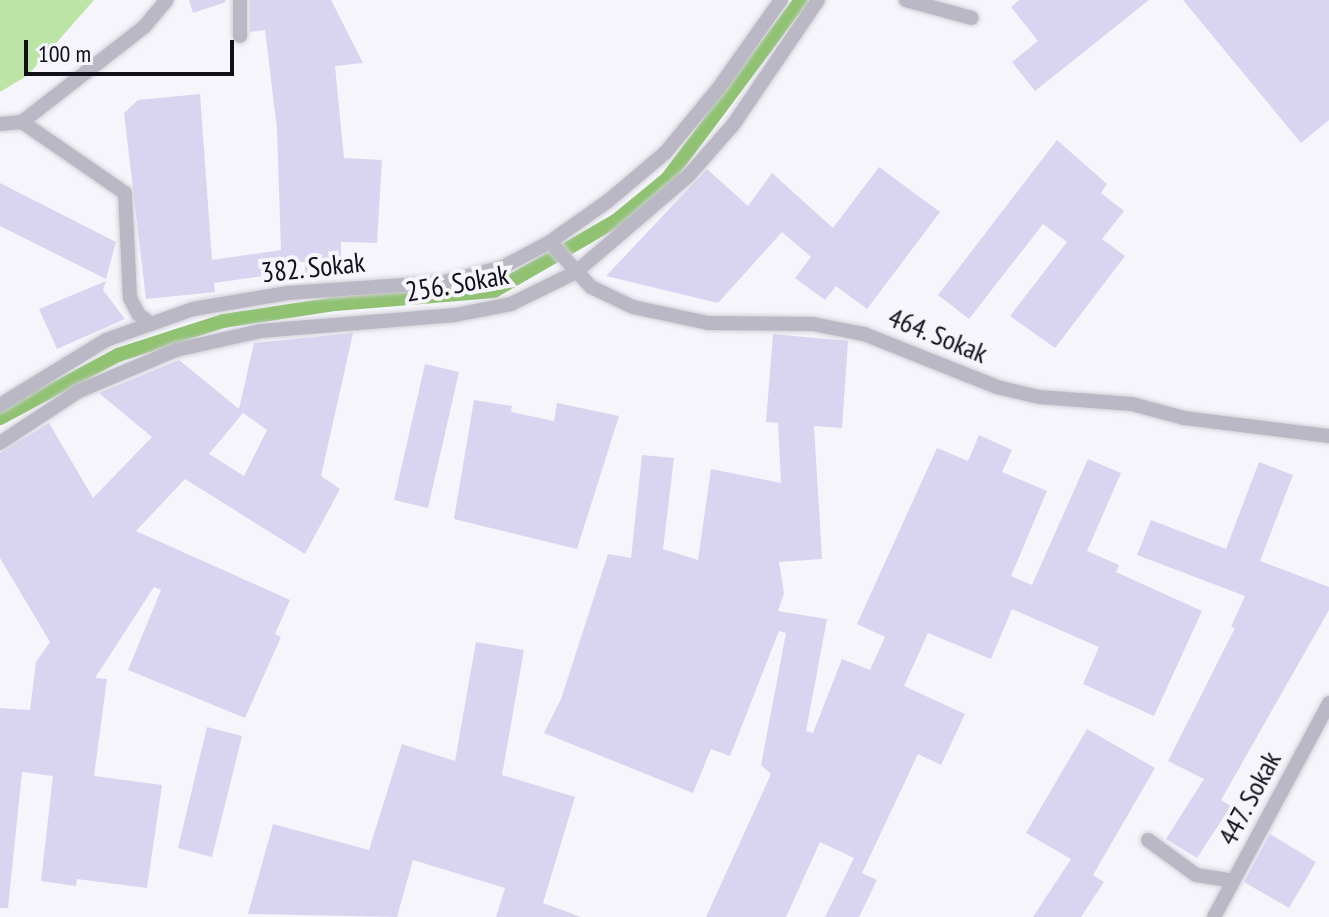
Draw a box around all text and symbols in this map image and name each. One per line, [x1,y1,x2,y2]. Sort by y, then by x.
scale bar [28,24,238,74]
text: 100 m [38,38,91,69]
street label: 382. Sokak [259,245,367,289]
street label: 256. Sokak [402,257,512,309]
street label: 464. Sokak [883,300,993,370]
street label: 447. Sokak [1210,745,1288,851]

